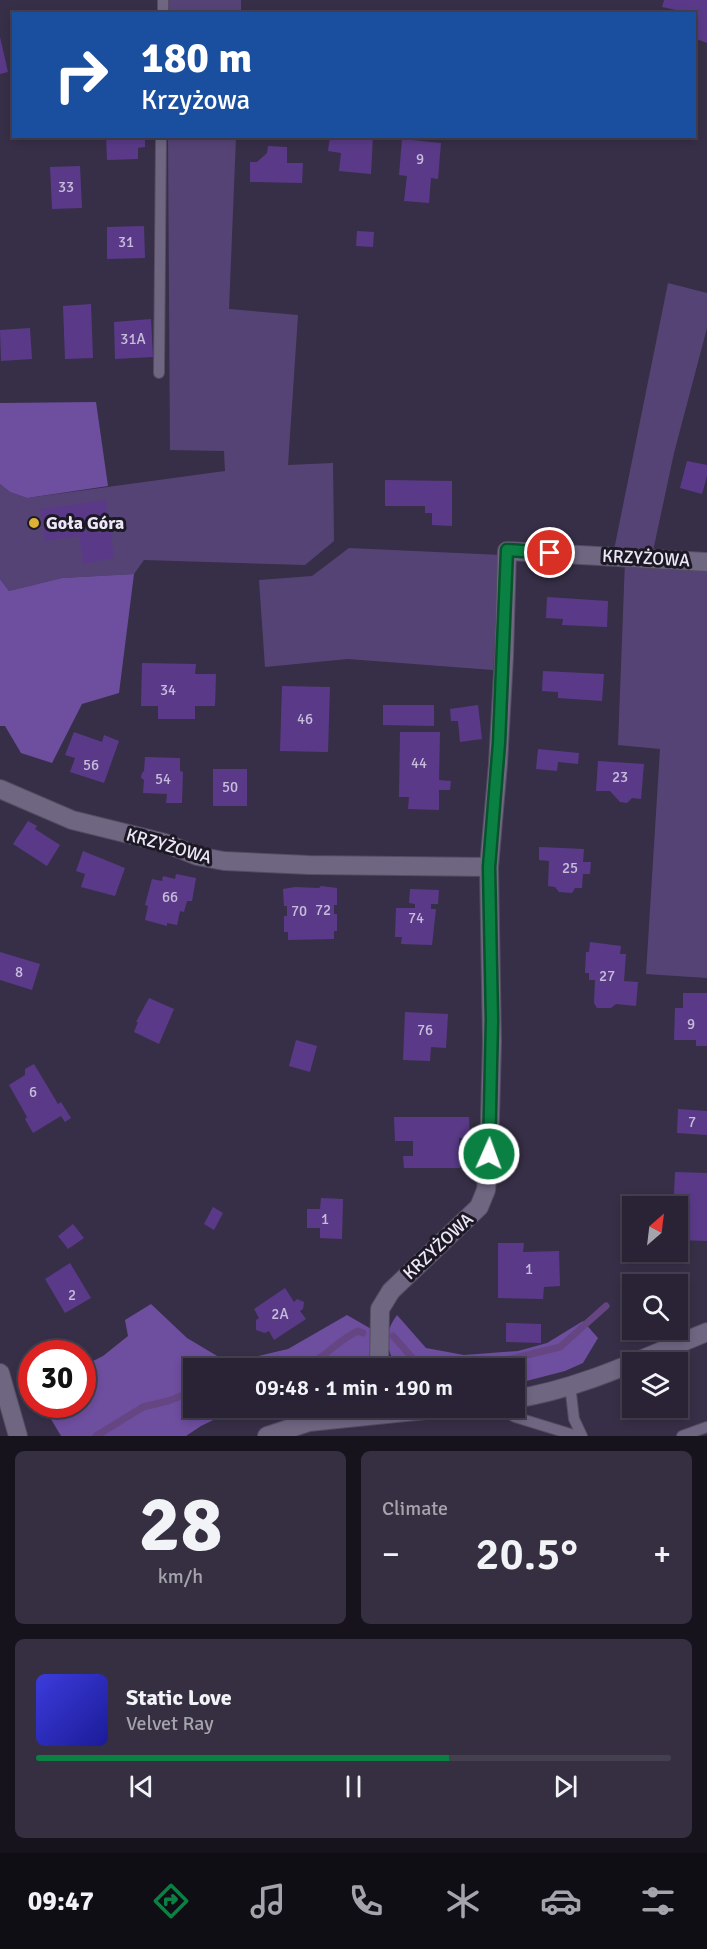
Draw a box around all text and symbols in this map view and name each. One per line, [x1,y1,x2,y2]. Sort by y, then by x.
text: 180 m [141,33,252,84]
icon: right [42,36,120,114]
text: Krzyżowa [141,84,250,117]
house number: 9 [416,150,424,168]
house number: 33 [58,178,74,196]
house number: 31 [118,233,134,251]
house number: 31A [120,330,146,348]
place label: Goła Góra [46,512,124,534]
marker: Goła Góra [27,516,41,530]
pin [524,527,575,578]
icon: arrive [533,536,566,569]
street label: KRZYŻOWA [601,545,691,571]
house number: 34 [160,681,176,699]
house number: 46 [297,710,313,728]
house number: 44 [411,754,427,772]
house number: 56 [83,756,99,774]
house number: 23 [612,768,628,786]
house number: 54 [155,770,171,788]
house number: 50 [222,778,238,796]
street label: KRZYŻOWA [124,823,214,869]
house number: 25 [562,859,578,877]
house number: 66 [162,888,178,906]
house number: 72 [315,901,331,919]
house number: 70 [291,902,307,920]
house number: 74 [408,909,424,927]
house number: 8 [15,963,23,981]
house number: 27 [599,967,615,985]
house number: 9 [687,1015,695,1033]
house number: 76 [417,1021,433,1039]
house number: 6 [29,1083,37,1101]
house number: 7 [688,1113,696,1131]
position arrow [457,1122,521,1186]
north arrow [622,1196,688,1262]
map controls [622,1196,688,1418]
street label: KRZYŻOWA [398,1208,478,1284]
house number: 1 [321,1210,329,1228]
house number: 1 [525,1260,533,1278]
button: search [622,1274,688,1340]
house number: 2 [68,1286,76,1304]
house number: 2A [271,1305,289,1323]
speed limit sign: 30 [18,1340,96,1418]
button: layers [622,1352,688,1418]
text: 09:48 · 1 min · 190 m [255,1374,453,1401]
text: 28 [138,1477,223,1573]
text: Climate [382,1496,448,1521]
text: 20.5° [475,1527,578,1582]
text: − [382,1534,400,1575]
text: + [653,1534,671,1575]
text: km/h [158,1564,203,1589]
text: Static Love [126,1684,232,1711]
text: Velvet Ray [126,1711,214,1736]
icon: previous [125,1770,158,1803]
icon: pause [337,1770,370,1803]
icon: next [549,1770,582,1803]
icon: directions [150,1880,192,1922]
icon: music [247,1880,289,1922]
icon: phone [345,1880,387,1922]
icon: climate [442,1880,484,1922]
icon: car [540,1880,582,1922]
icon: filters [637,1880,679,1922]
text: 09:47 [28,1885,94,1918]

